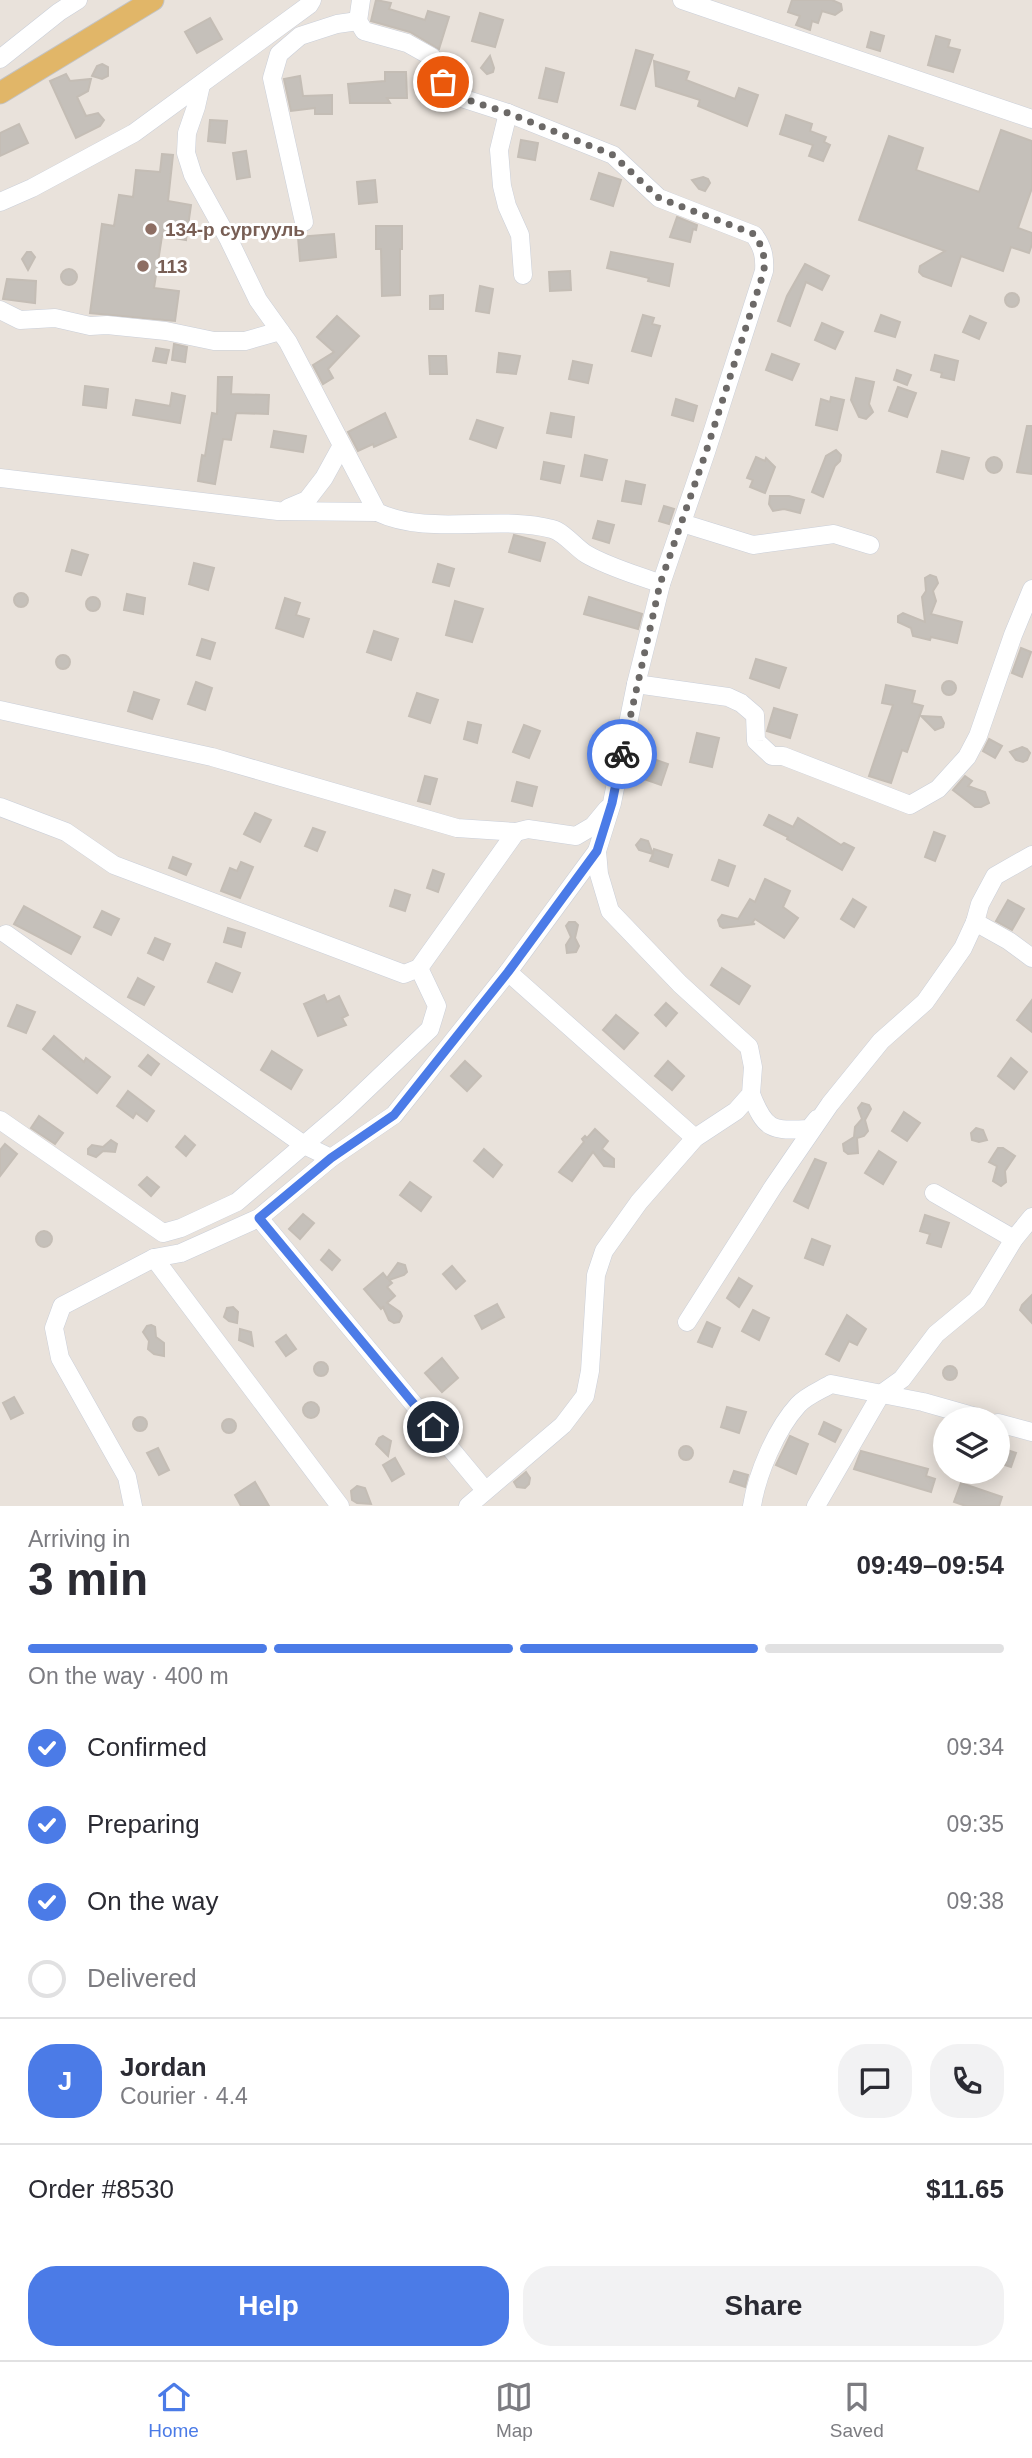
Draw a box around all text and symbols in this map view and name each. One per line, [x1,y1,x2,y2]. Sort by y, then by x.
pin [413,52,473,112]
icon: bag [424,63,462,101]
place label: 134-р сургууль [165,219,305,240]
marker: 134-р сургууль [143,221,159,237]
place label: 113 [157,256,188,277]
marker: 113 [135,258,151,274]
courier [587,719,657,789]
icon: bike [603,735,641,773]
pin [403,1397,463,1457]
map controls [933,1407,1010,1484]
button: layers [933,1407,1010,1484]
icon: home [414,1408,452,1446]
text: Arriving in [28,1526,130,1552]
text: 09:49–09:54 [857,1550,1004,1580]
text: 3 min [28,1553,148,1605]
text: On the way · 400 m [28,1663,229,1689]
icon: check [28,1729,66,1767]
text: Confirmed [87,1732,207,1762]
text: 09:34 [946,1734,1004,1760]
icon: check [28,1806,66,1844]
text: Preparing [87,1809,200,1839]
text: 09:35 [946,1811,1004,1837]
icon: check [28,1883,66,1921]
text: On the way [87,1886,219,1916]
text: 09:38 [946,1888,1004,1914]
text: Delivered [87,1963,197,1993]
button: chat [838,2044,912,2118]
button: phone [930,2044,1004,2118]
text: Jordan [120,2052,207,2082]
text: J [58,2066,72,2096]
text: Courier · 4.4 [120,2083,248,2109]
text: Order #8530 [28,2174,174,2204]
text: $11.65 [926,2174,1004,2204]
button: Help [28,2266,509,2346]
button: Share [523,2266,1004,2346]
tab: Home [148,2378,199,2442]
tab: Map [495,2378,533,2442]
tab: Saved [830,2378,884,2442]

